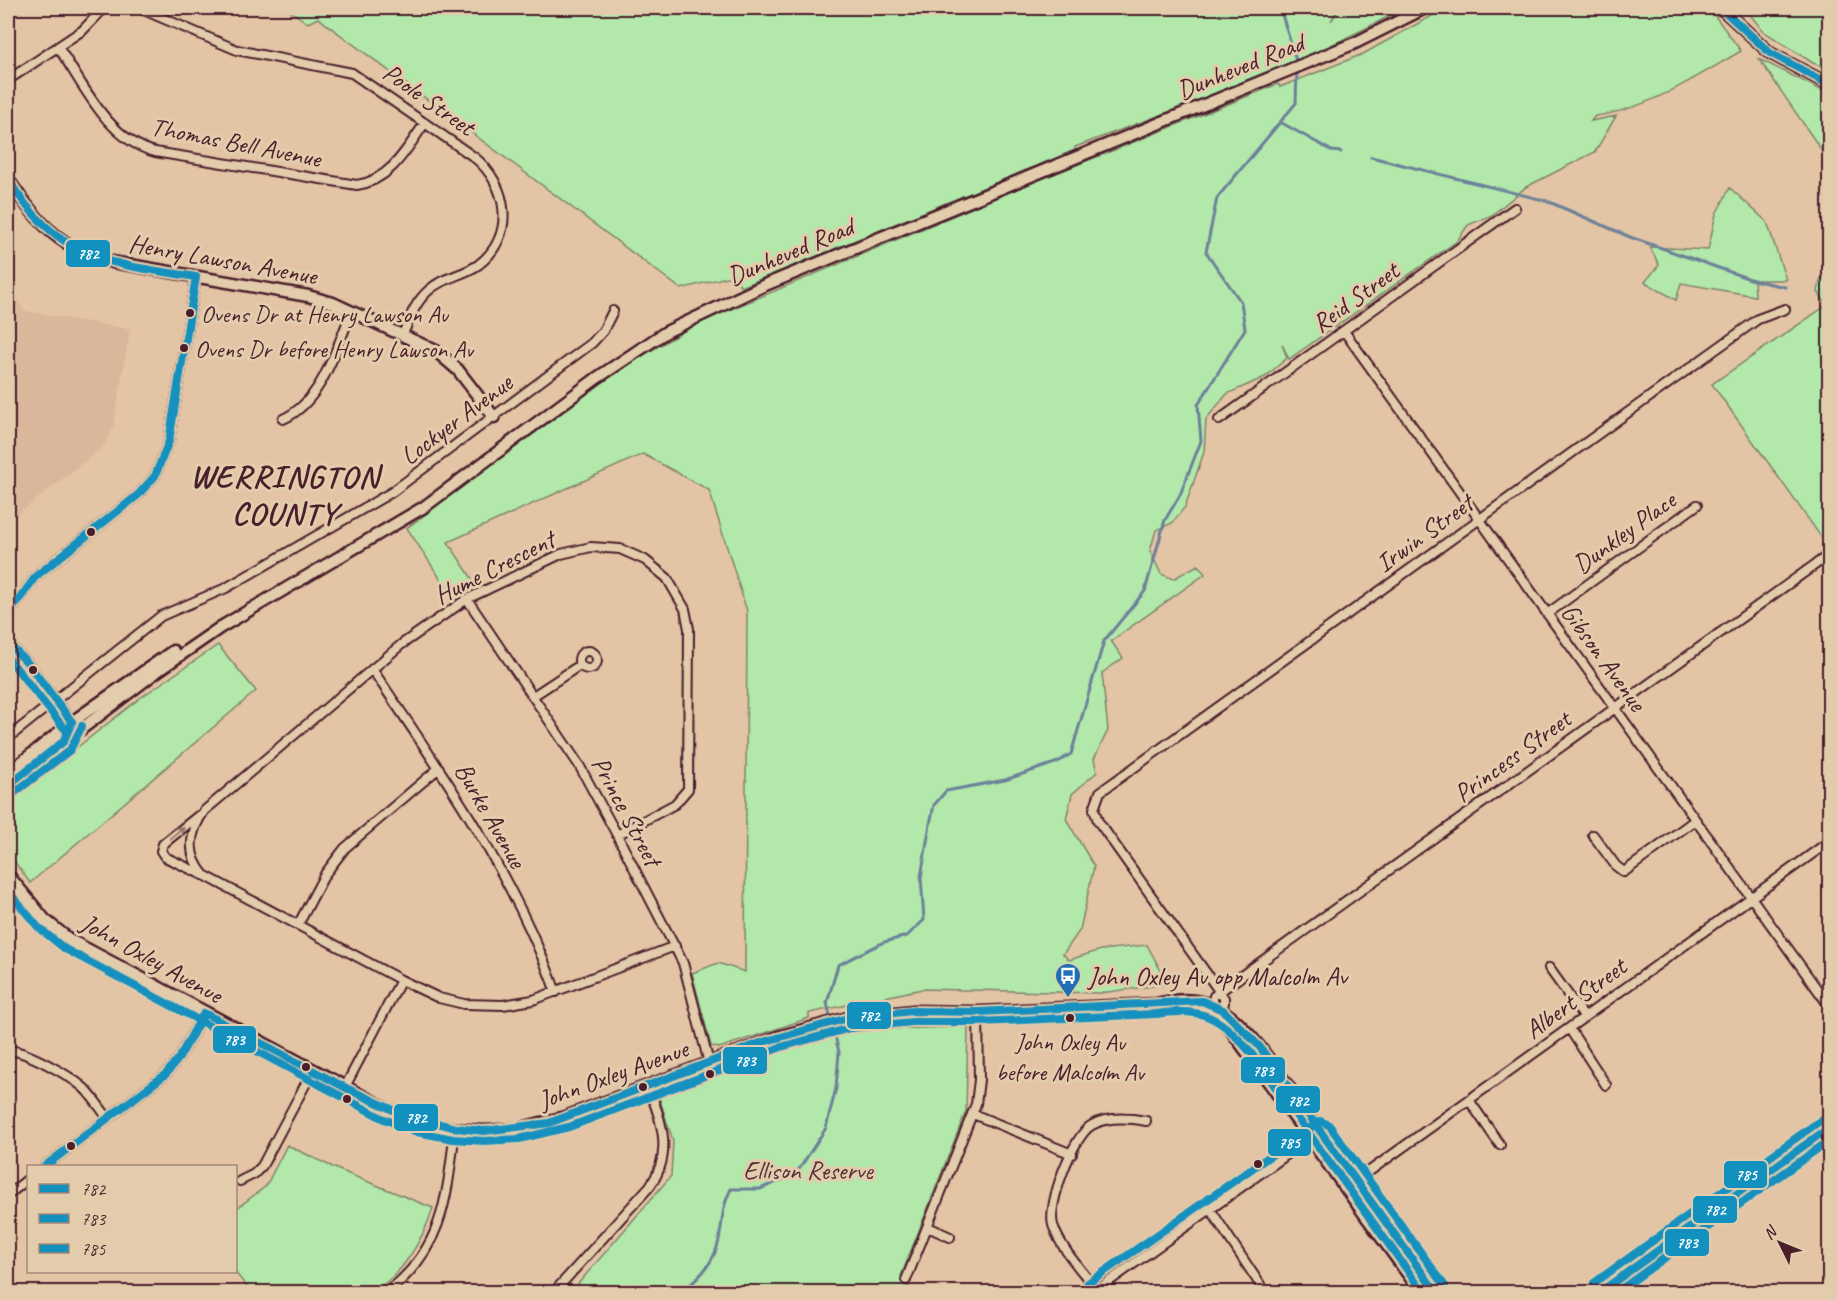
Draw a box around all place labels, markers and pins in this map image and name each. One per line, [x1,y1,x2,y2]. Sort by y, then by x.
place label: Ovens Dr at Henry Lawson Av [201,299,450,329]
marker: Ovens Dr at Henry Lawson Av [184,307,196,319]
place label: Ovens Dr before Henry Lawson Av [195,334,475,364]
marker: Ovens Dr before Henry Lawson Av [178,342,190,354]
unlabelled marker [85,526,97,538]
unlabelled marker [27,664,39,676]
place label: John Oxley Av opp Malcolm Av [1086,960,1349,993]
bus stop icon: John Oxley Av opp Malcolm Av [1053,961,1083,999]
marker: John Oxley Av before Malcolm Av [1064,1012,1076,1024]
place label: John Oxley Av before Malcolm Av [996,1027,1146,1087]
unlabelled marker [300,1061,312,1073]
unlabelled marker [704,1068,716,1080]
unlabelled marker [637,1081,649,1093]
unlabelled marker [341,1093,353,1105]
unlabelled marker [65,1140,77,1152]
unlabelled marker [1252,1158,1264,1170]

